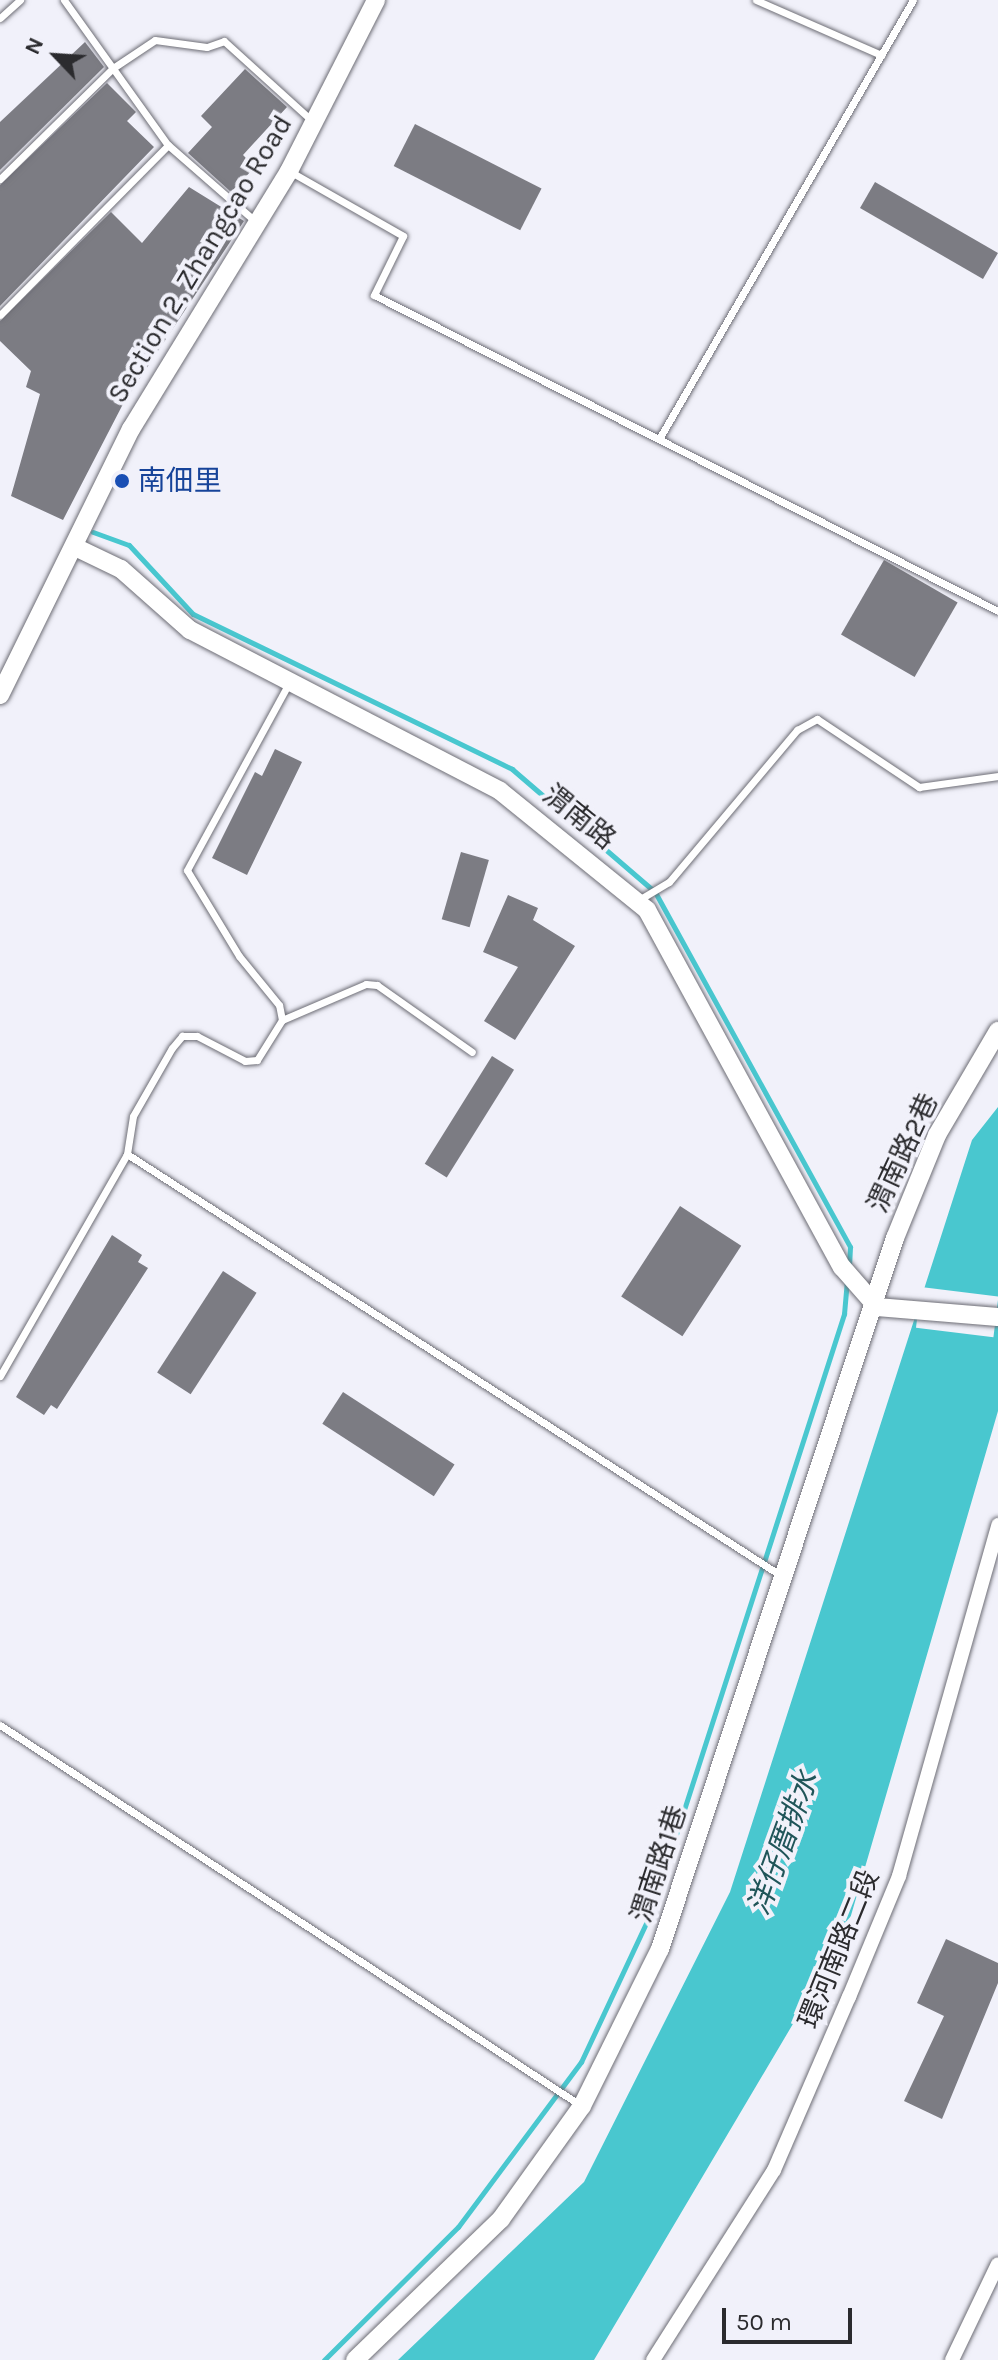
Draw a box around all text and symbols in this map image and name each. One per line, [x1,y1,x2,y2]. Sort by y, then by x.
north arrow [16,16,96,96]
text: N [19,33,49,59]
street label: Section 2, Zhangcao Road [101,109,299,409]
place label: 南佃里 [138,464,222,498]
marker: 南佃里 [113,472,131,490]
street label: 渭南路 [536,778,622,856]
street label: 渭南路2巷 [861,1088,945,1218]
water label: 洋仔厝排水 [740,1766,826,1920]
street label: 渭南路1巷 [624,1801,694,1927]
street label: 環河南路二段 [792,1865,886,2033]
scale bar [726,2292,856,2342]
text: 50 m [736,2308,792,2336]

